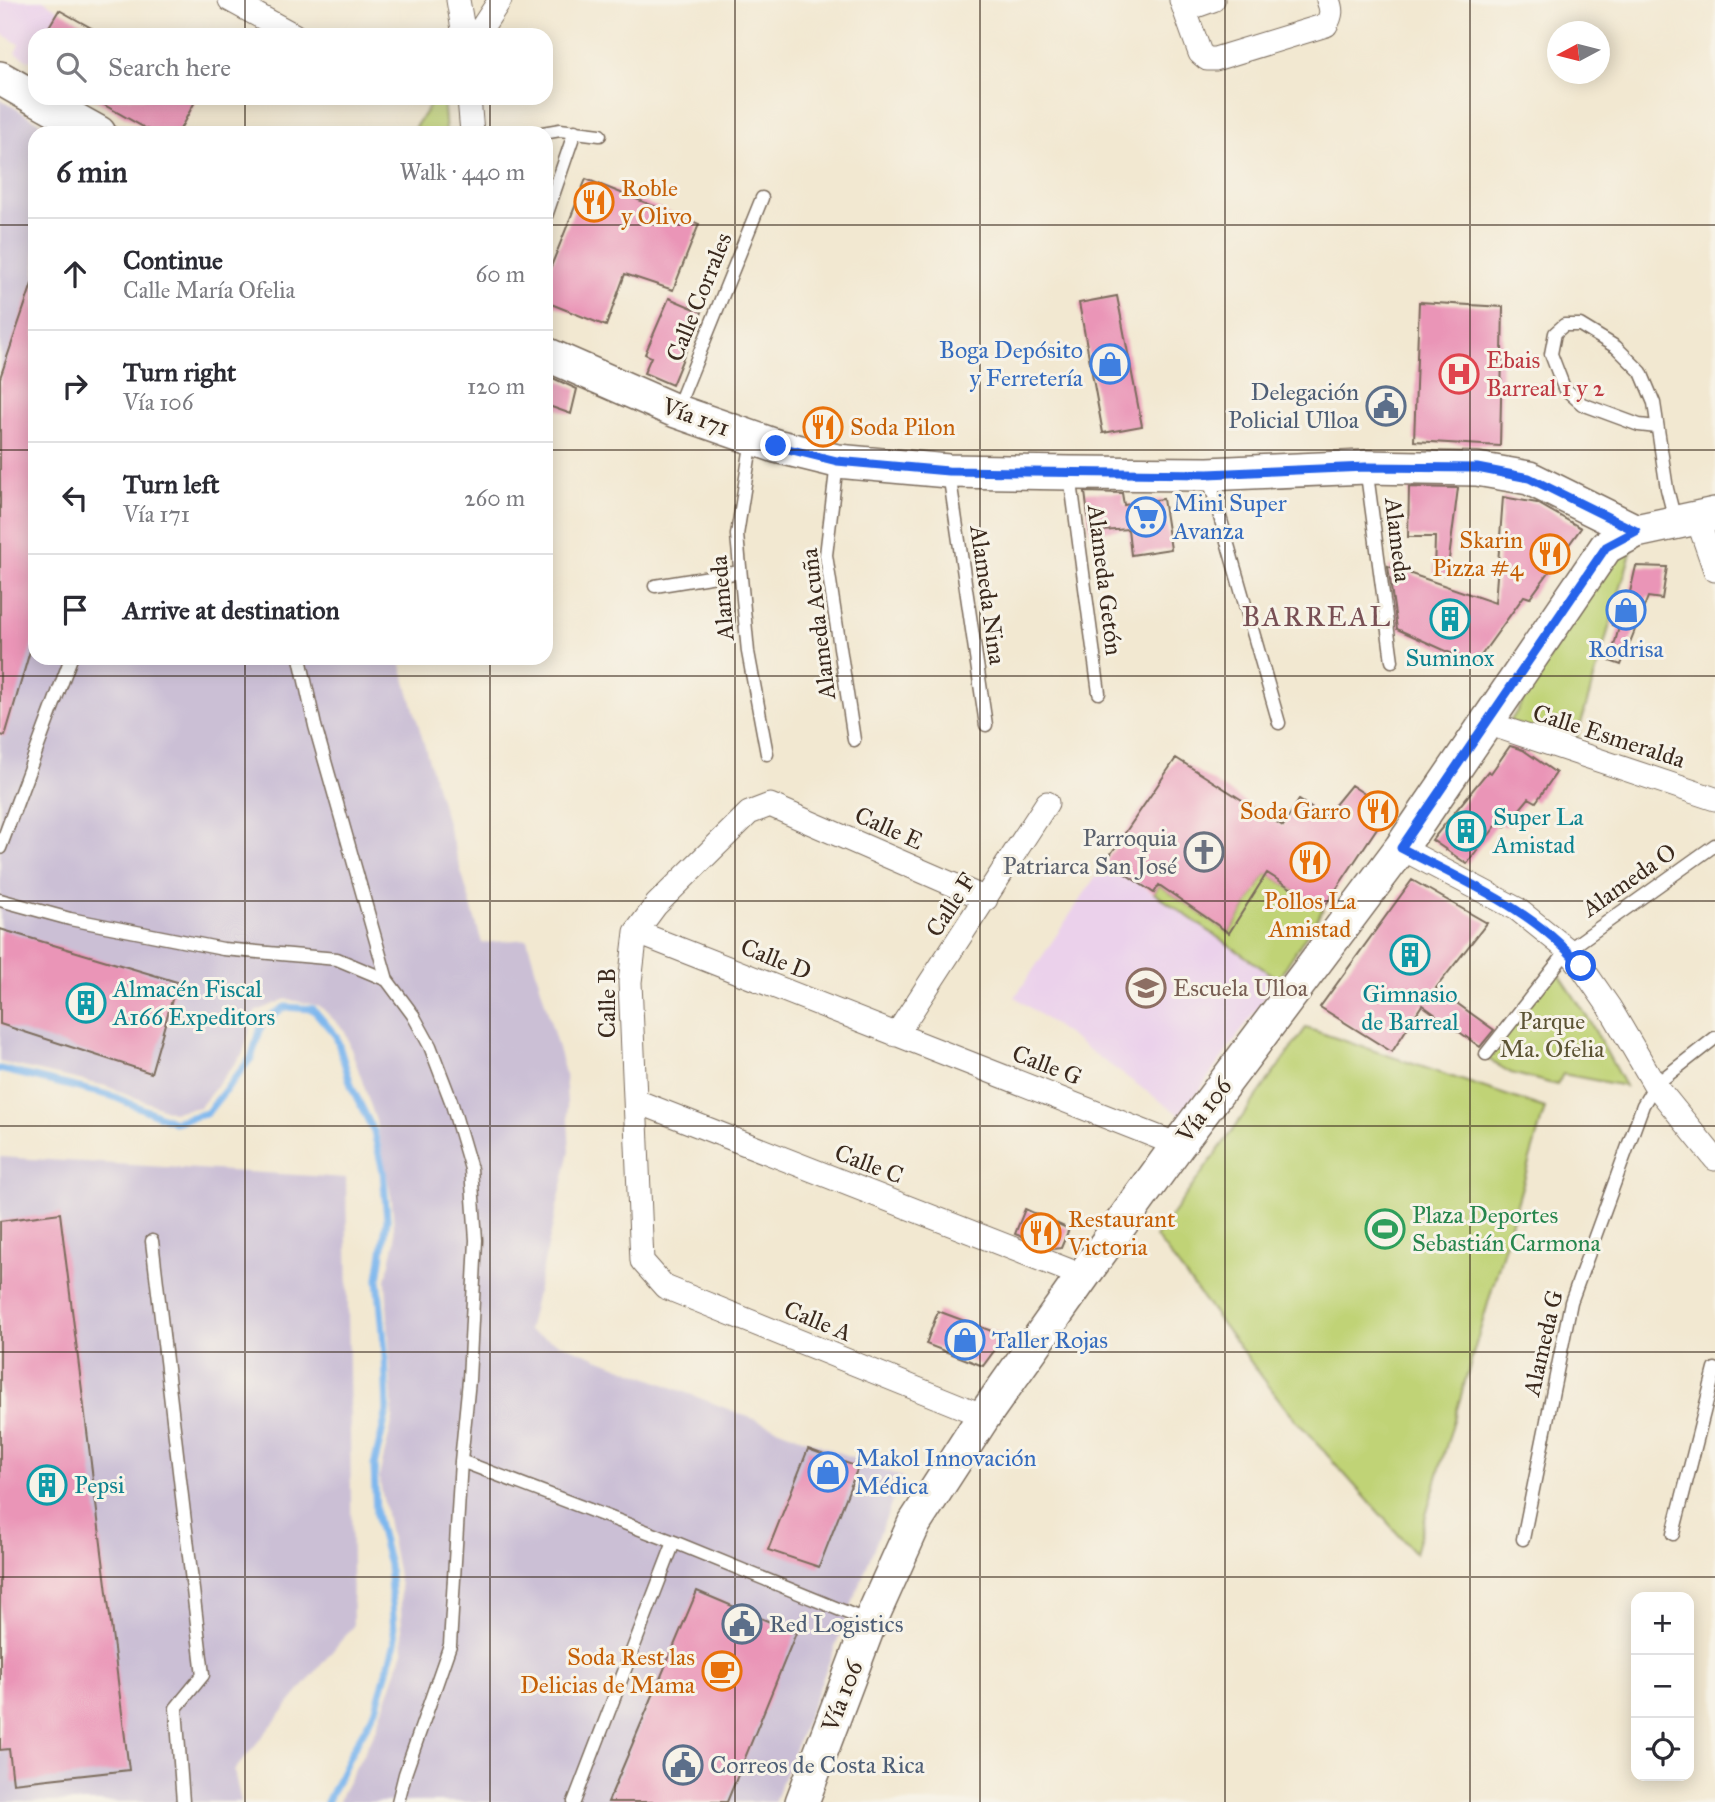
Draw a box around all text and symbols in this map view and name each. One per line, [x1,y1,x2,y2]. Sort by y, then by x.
north arrow [1547,21,1610,84]
search box [28,28,553,105]
icon: search [52,48,90,86]
text: Search here [108,51,231,83]
text: 6 min [56,154,128,190]
text: Walk · 440 m [399,158,525,186]
place label: Roble y Olivo [621,173,692,231]
restaurant icon: Roble y Olivo [573,181,615,223]
street label: Calle Corrales [660,228,738,366]
text: Continue [123,244,223,276]
icon: ahead [56,255,94,293]
text: 60 m [476,260,525,288]
text: Calle María Ofelia [123,276,295,304]
place label: Boga Depósito y Ferretería [939,335,1084,393]
shop icon: Boga Depósito y Ferretería [1089,343,1131,385]
place label: Ebais Barreal 1 y 2 [1486,345,1605,403]
hospital icon: Ebais Barreal 1 y 2 [1438,353,1480,395]
text: Turn right [123,356,236,388]
icon: right [56,367,94,405]
text: 120 m [467,372,525,400]
place label: Delegación Policial Ulloa [1228,377,1360,435]
public building icon: Delegación Policial Ulloa [1365,385,1407,427]
text: Vía 106 [123,388,193,416]
street label: Vía 171 [657,391,734,443]
restaurant icon: Soda Pilon [802,406,844,448]
place label: Soda Pilon [850,412,955,442]
route end [760,430,791,461]
text: Turn left [123,468,219,500]
icon: left [56,479,94,517]
text: 260 m [464,484,525,512]
place label: Mini Super Avanza [1172,488,1287,546]
street label: Alameda [1378,495,1418,585]
supermarket icon: Mini Super Avanza [1125,496,1167,538]
text: Vía 171 [123,500,190,528]
street label: Alameda Getón [1081,502,1129,657]
street label: Alameda Nina [963,523,1013,667]
place label: Skarin Pizza #4 [1432,525,1524,583]
restaurant icon: Skarin Pizza #4 [1529,533,1571,575]
street label: Alameda Acuña [794,546,842,702]
street label: Alameda [703,553,741,643]
shop icon: Rodrisa [1605,589,1647,631]
icon: arrive [56,591,94,629]
text: Arrive at destination [123,594,340,626]
building icon: Suminox [1429,598,1471,640]
district label: BARREAL [1242,599,1392,634]
place label: Rodrisa [1588,634,1665,664]
place label: Suminox [1405,643,1495,673]
street label: Calle Esmeralda [1529,697,1690,775]
restaurant icon: Soda Garro [1357,790,1399,832]
place label: Soda Garro [1240,796,1351,826]
street label: Calle E [850,800,928,856]
place label: Super La Amistad [1492,802,1584,860]
building icon: Super La Amistad [1445,810,1487,852]
place label: Parroquia Patriarca San José [1003,823,1178,881]
church icon: Parroquia Patriarca San José [1183,831,1225,873]
street label: Alameda O [1575,837,1682,924]
restaurant icon: Pollos La Amistad [1289,841,1331,883]
street label: Calle F [919,867,983,943]
place label: Pollos La Amistad [1264,886,1357,944]
street label: Calle D [736,931,816,987]
building icon: Gimnasio de Barreal [1389,934,1431,976]
route start [1565,950,1596,981]
school or university icon: Escuela Ulloa [1125,967,1167,1009]
street label: Calle B [592,968,622,1038]
place label: Escuela Ulloa [1173,973,1309,1003]
place label: Almacén Fiscal A166 Expeditors [112,974,275,1032]
place label: Gimnasio de Barreal [1361,979,1459,1037]
building icon: Almacén Fiscal A166 Expeditors [65,982,107,1024]
park label: Parque Ma. Ofelia [1500,1006,1605,1064]
street label: Calle G [1008,1038,1086,1092]
street label: Vía 106 [1169,1071,1239,1149]
street label: Calle C [831,1137,907,1191]
place label: Plaza Deportes Sebastián Carmona [1412,1200,1602,1258]
place label: Restaurant Victoria [1067,1204,1176,1262]
sports icon: Plaza Deportes Sebastián Carmona [1364,1208,1406,1250]
restaurant icon: Restaurant Victoria [1020,1212,1062,1254]
street label: Alameda G [1516,1287,1570,1400]
street label: Calle A [780,1294,856,1348]
shop icon: Taller Rojas [944,1319,986,1361]
place label: Taller Rojas [992,1325,1108,1355]
place label: Makol Innovación Médica [855,1443,1036,1501]
shop icon: Makol Innovación Médica [807,1451,849,1493]
building icon: Pepsi [26,1464,68,1506]
place label: Pepsi [74,1470,125,1500]
map controls [1631,1592,1694,1781]
button: + [1631,1592,1694,1655]
public building icon: Red Logistics [721,1603,763,1645]
place label: Red Logistics [769,1609,903,1639]
place label: Soda Rest las Delicias de Mama [520,1642,696,1700]
cafe icon: Soda Rest las Delicias de Mama [701,1650,743,1692]
button: − [1631,1655,1694,1718]
street label: Vía 106 [814,1656,869,1737]
button: locate [1631,1718,1694,1781]
public building icon: Correos de Costa Rica [662,1744,704,1786]
place label: Correos de Costa Rica [710,1750,926,1780]

